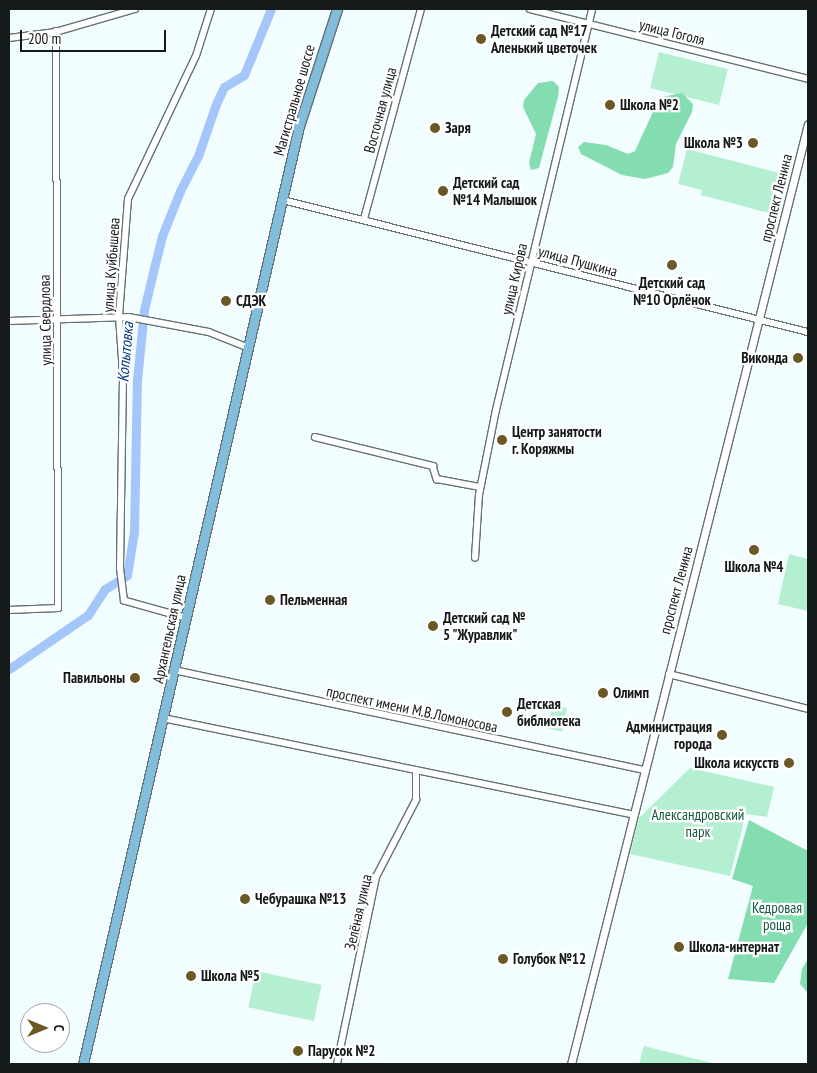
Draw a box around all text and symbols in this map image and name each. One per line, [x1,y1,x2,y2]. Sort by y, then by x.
street label: улица Гоголя [637,15,707,49]
scale bar [22,20,169,52]
place label: Детский сад №17 Аленький цветочек [491,21,597,56]
text: 200 m [28,29,61,48]
marker: Детский сад №17 Аленький цветочек [475,33,487,45]
street label: Магистральное шоссе [270,42,318,158]
street label: Восточная улица [360,65,400,155]
place label: Школа №2 [620,96,679,114]
marker: Школа №2 [604,99,616,111]
place label: Заря [445,119,471,137]
marker: Заря [429,122,441,134]
place label: Школа №3 [684,134,743,152]
marker: Школа №3 [747,137,759,149]
street label: проспект Ленина [756,152,796,244]
place label: Детский сад №14 Малышок [453,173,537,208]
marker: Детский сад №14 Малышок [437,185,449,197]
street label: улица Куйбышева [99,217,123,313]
street label: улица Кирова [497,241,531,317]
street label: улица Пушкина [536,242,620,280]
marker: Детский сад №10 Орлёнок [666,259,678,271]
place label: Детский сад №10 Орлёнок [633,273,711,308]
street label: улица Свердлова [35,274,55,366]
place label: СДЭК [236,292,266,310]
marker: СДЭК [220,295,232,307]
water label: Копытовка [113,321,137,383]
place label: Виконда [741,349,788,367]
marker: Виконда [792,352,804,364]
place label: Центр занятости г. Коряжмы [512,422,602,457]
marker: Центр занятости г. Коряжмы [496,434,508,446]
street label: проспект Ленина [656,544,696,636]
marker: Школа №4 [748,544,760,556]
place label: Школа №4 [724,558,784,576]
street label: Архангельская улица [149,573,189,685]
place label: Пельменная [280,591,347,609]
marker: Пельменная [264,594,276,606]
place label: Детский сад № 5 "Журавлик" [443,608,525,643]
marker: Детский сад № 5 "Журавлик" [427,620,439,632]
place label: Павильоны [63,669,125,687]
marker: Павильоны [129,672,141,684]
street label: проспект имени М.В.Ломоносова [324,682,500,736]
place label: Олимп [613,684,649,702]
marker: Олимп [597,687,609,699]
place label: Детская библиотека [517,694,581,729]
marker: Детская библиотека [501,706,513,718]
place label: Администрация города [626,717,712,752]
marker: Администрация города [716,729,728,741]
place label: Школа искусcтв [694,754,779,772]
marker: Школа искусcтв [783,757,795,769]
park label: Александровский парк [652,805,744,840]
street label: Зелёная улица [341,872,375,952]
place label: Чебурашка №13 [255,890,346,908]
marker: Чебурашка №13 [239,893,251,905]
park label: Кедровая роща [752,898,802,933]
place label: Школа-интернат [689,938,779,956]
marker: Школа-интернат [673,941,685,953]
place label: Голубок №12 [513,950,586,968]
marker: Голубок №12 [497,953,509,965]
place label: Школа №5 [201,967,260,985]
marker: Школа №5 [185,970,197,982]
north arrow [20,1003,70,1053]
text: С [50,1025,68,1031]
place label: Парусок №2 [308,1042,375,1060]
marker: Парусок №2 [292,1045,304,1057]

